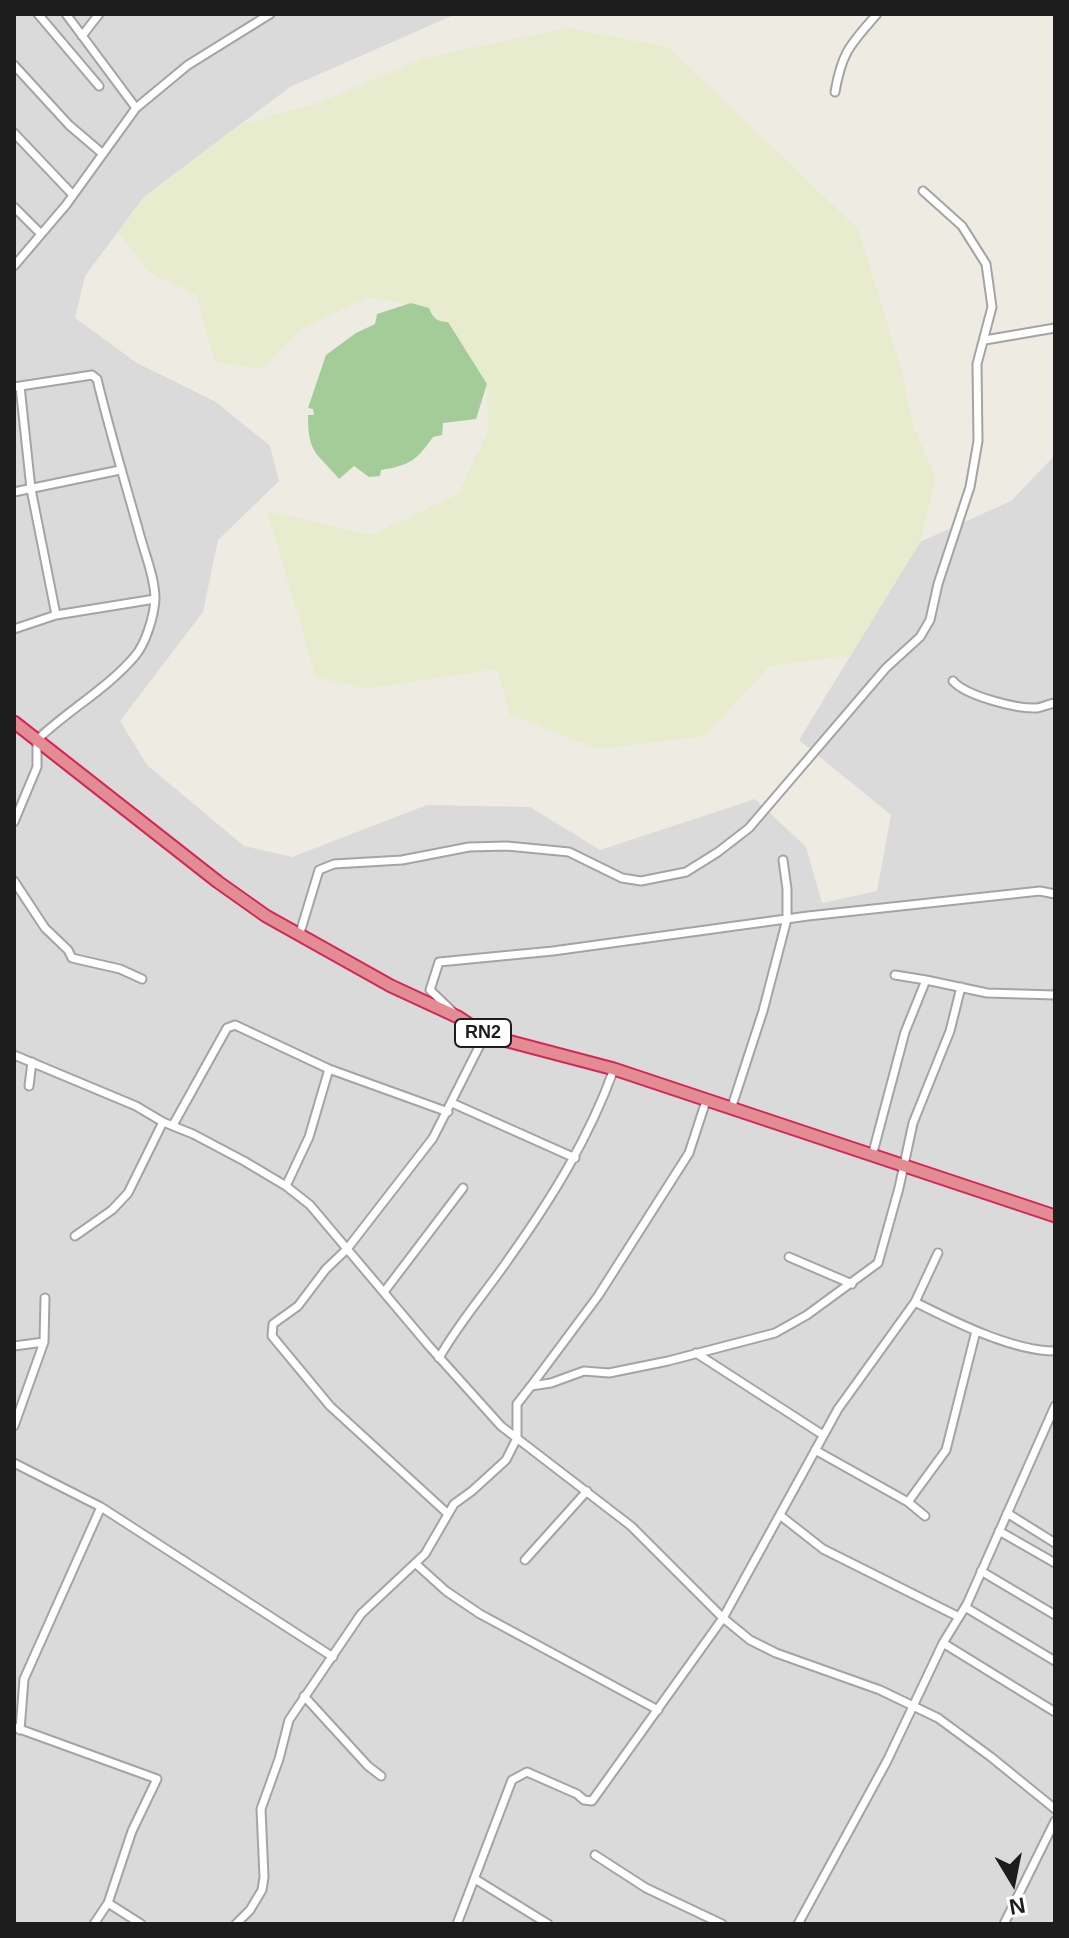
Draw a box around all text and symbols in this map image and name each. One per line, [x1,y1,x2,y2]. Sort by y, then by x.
road number: RN2 [455,1019,511,1047]
north arrow [973,1842,1053,1922]
text: N [1007,1892,1027,1920]

